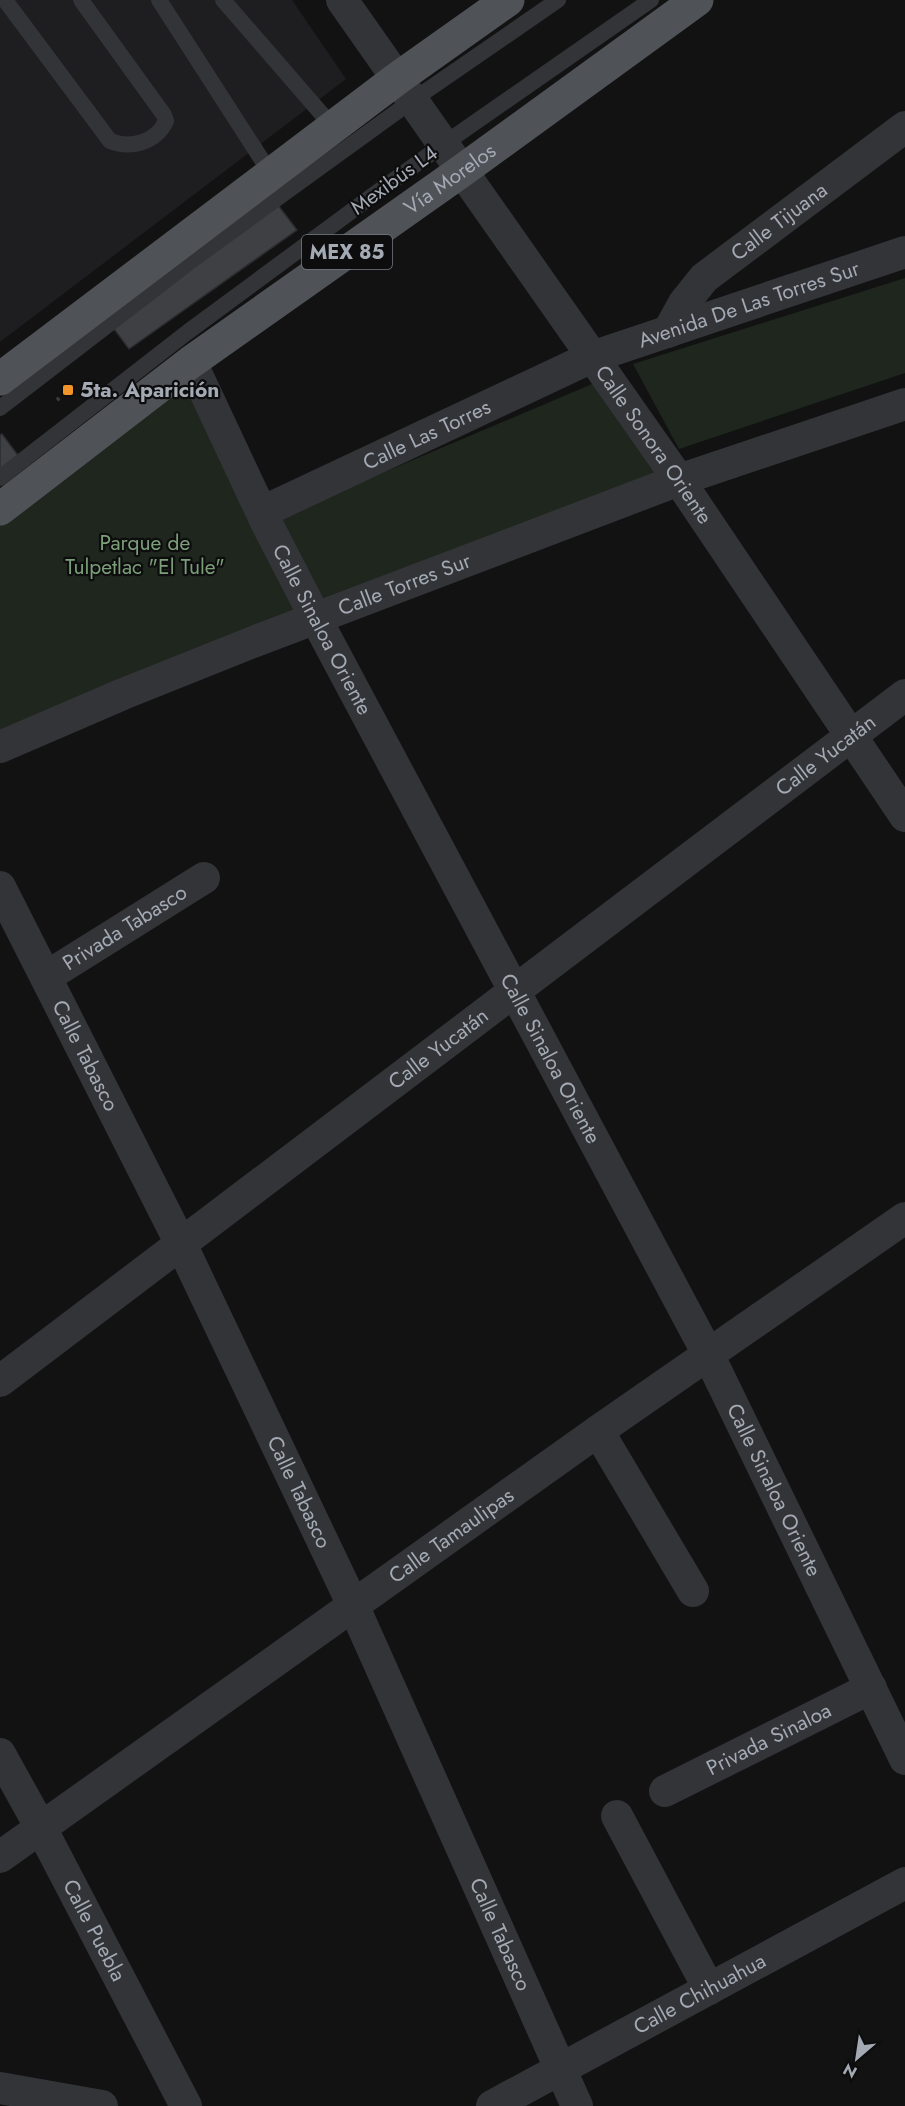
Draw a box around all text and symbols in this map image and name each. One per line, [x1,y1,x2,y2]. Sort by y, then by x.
street label: Vía Morelos [398,136,502,222]
street label: Mexibús L4 [344,138,444,222]
street label: Calle Tijuana [724,175,834,268]
road number: MEX 85 [302,235,392,269]
street label: Avenida De Las Torres Sur [634,253,864,355]
street label: Calle Sonora Oriente [588,359,720,530]
place label: 5ta. Aparición [80,375,219,405]
marker: 5ta. Aparición [61,383,75,397]
street label: Calle Las Torres [358,392,496,478]
park label: Parque de Tulpetlac "El Tule" [65,528,225,582]
street label: Calle Sinaloa Oriente [265,539,380,720]
street label: Calle Torres Sur [334,545,476,623]
street label: Calle Yucatán [769,707,882,803]
street label: Privada Tabasco [57,877,193,978]
street label: Calle Sinaloa Oriente [493,968,608,1149]
street label: Calle Tabasco [45,995,126,1116]
street label: Calle Yucatán [382,1001,495,1097]
street label: Calle Sinaloa Oriente [719,1398,829,1582]
street label: Calle Tabasco [260,1431,339,1553]
street label: Calle Tamaulipas [382,1481,520,1591]
street label: Privada Sinaloa [701,1695,836,1783]
street label: Calle Tabasco [462,1873,539,1996]
street label: Calle Puebla [55,1874,133,1987]
street label: Calle Chihuahua [628,1946,771,2042]
north arrow [827,2028,887,2088]
text: N [839,2058,861,2084]

